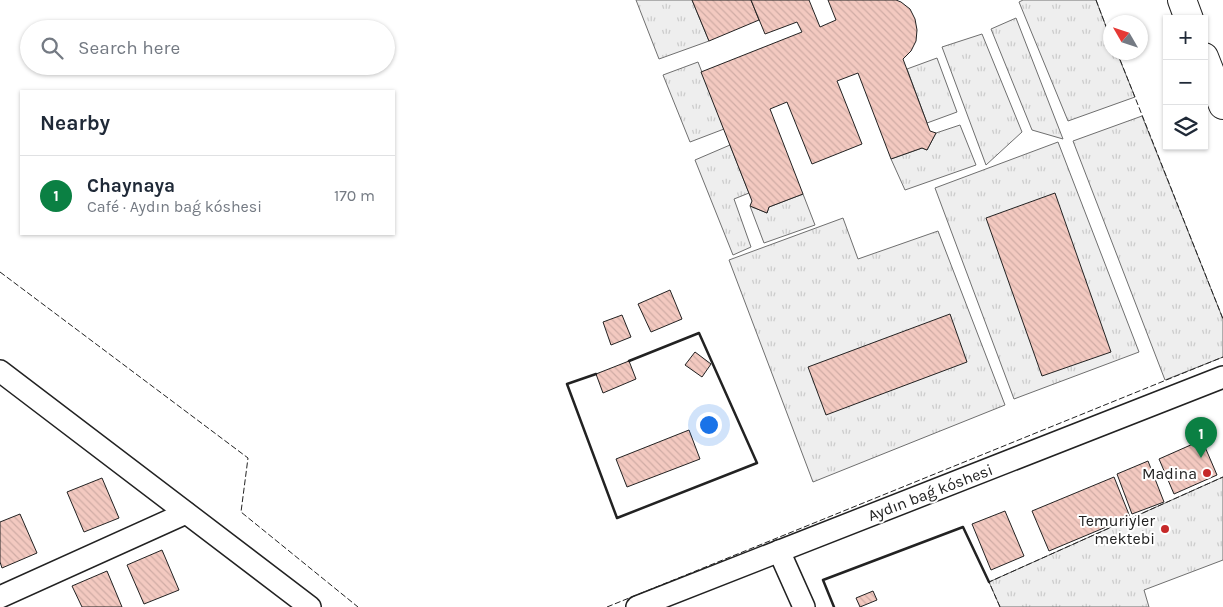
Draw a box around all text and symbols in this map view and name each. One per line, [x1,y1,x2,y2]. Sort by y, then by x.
north arrow [1103,15,1148,60]
map controls [1163,15,1208,150]
button: + [1163,15,1208,60]
search box [20,20,395,75]
icon: search [38,34,66,62]
text: Search here [78,37,180,59]
button: − [1163,60,1208,105]
button: layers [1163,105,1208,150]
text: Nearby [40,111,110,135]
text: Chaynaya [87,175,175,197]
text: 1 [53,186,59,205]
text: 170 m [334,186,375,205]
text: Café · Aydın baǵ kóshesi [87,197,262,216]
your location [696,412,722,438]
pin: 1 [1185,417,1217,458]
street label: Aydın baǵ kóshesi [865,460,995,525]
place label: Madina [1142,464,1197,483]
marker: Madina [1201,467,1213,479]
place label: Temuriyler mektebi [1079,511,1155,548]
marker: Temuriyler mektebi [1159,523,1171,535]

